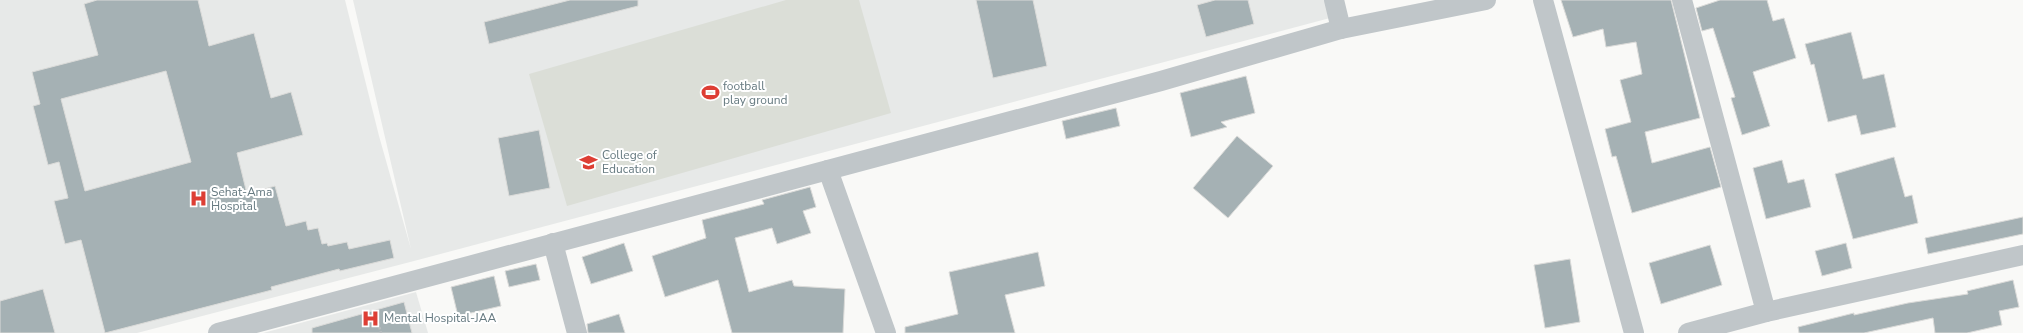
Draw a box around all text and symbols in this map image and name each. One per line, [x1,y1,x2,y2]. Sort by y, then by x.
place label: football play ground [723,78,788,108]
sports icon: football play ground [700,83,720,103]
place label: College of Education [602,147,658,177]
school or university icon: College of Education [579,152,599,172]
place label: Sehat-Ama Hospital [211,184,272,214]
hospital icon: Sehat-Ama Hospital [188,189,208,209]
hospital icon: Mental Hospital-JAA [361,308,381,328]
place label: Mental Hospital-JAA [384,310,496,326]

